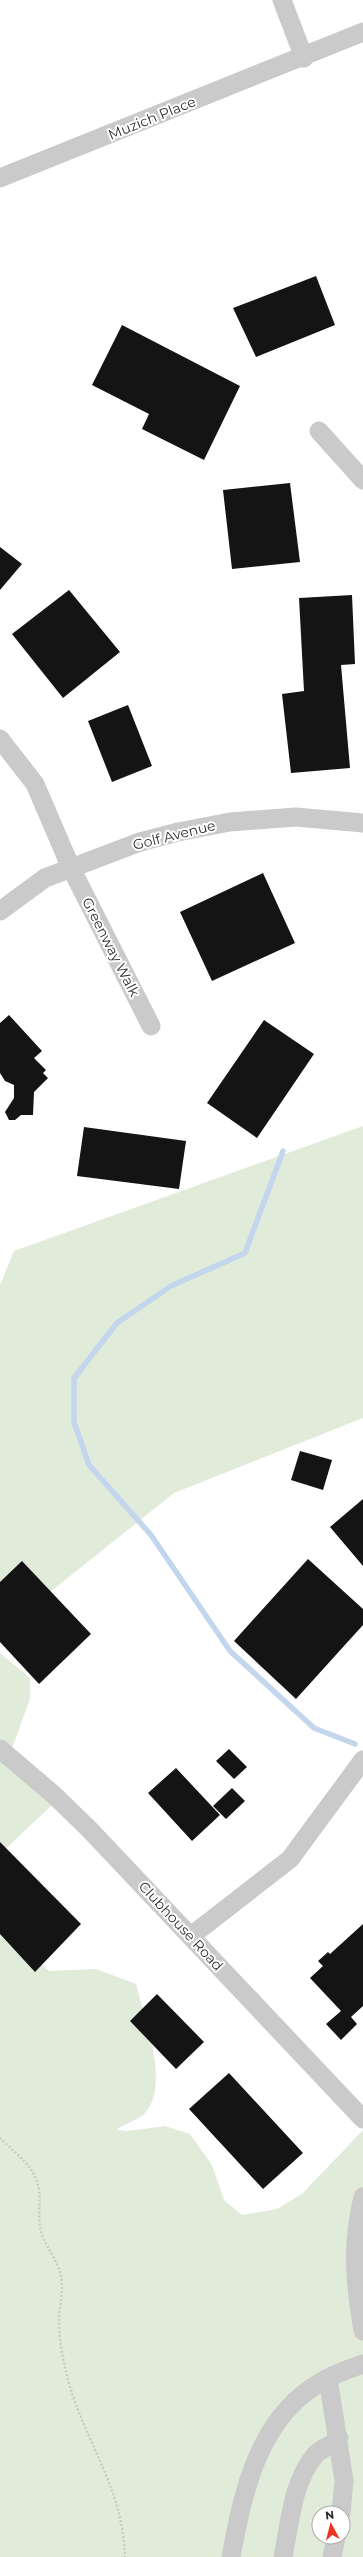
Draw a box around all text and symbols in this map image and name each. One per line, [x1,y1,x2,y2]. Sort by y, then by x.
street label: Muzich Place [106,92,198,144]
street label: Golf Avenue [131,816,217,854]
street label: Greenway Walk [78,894,144,1000]
street label: Clubhouse Road [135,1878,227,1974]
north arrow [311,2505,351,2545]
text: N [325,2508,335,2523]

